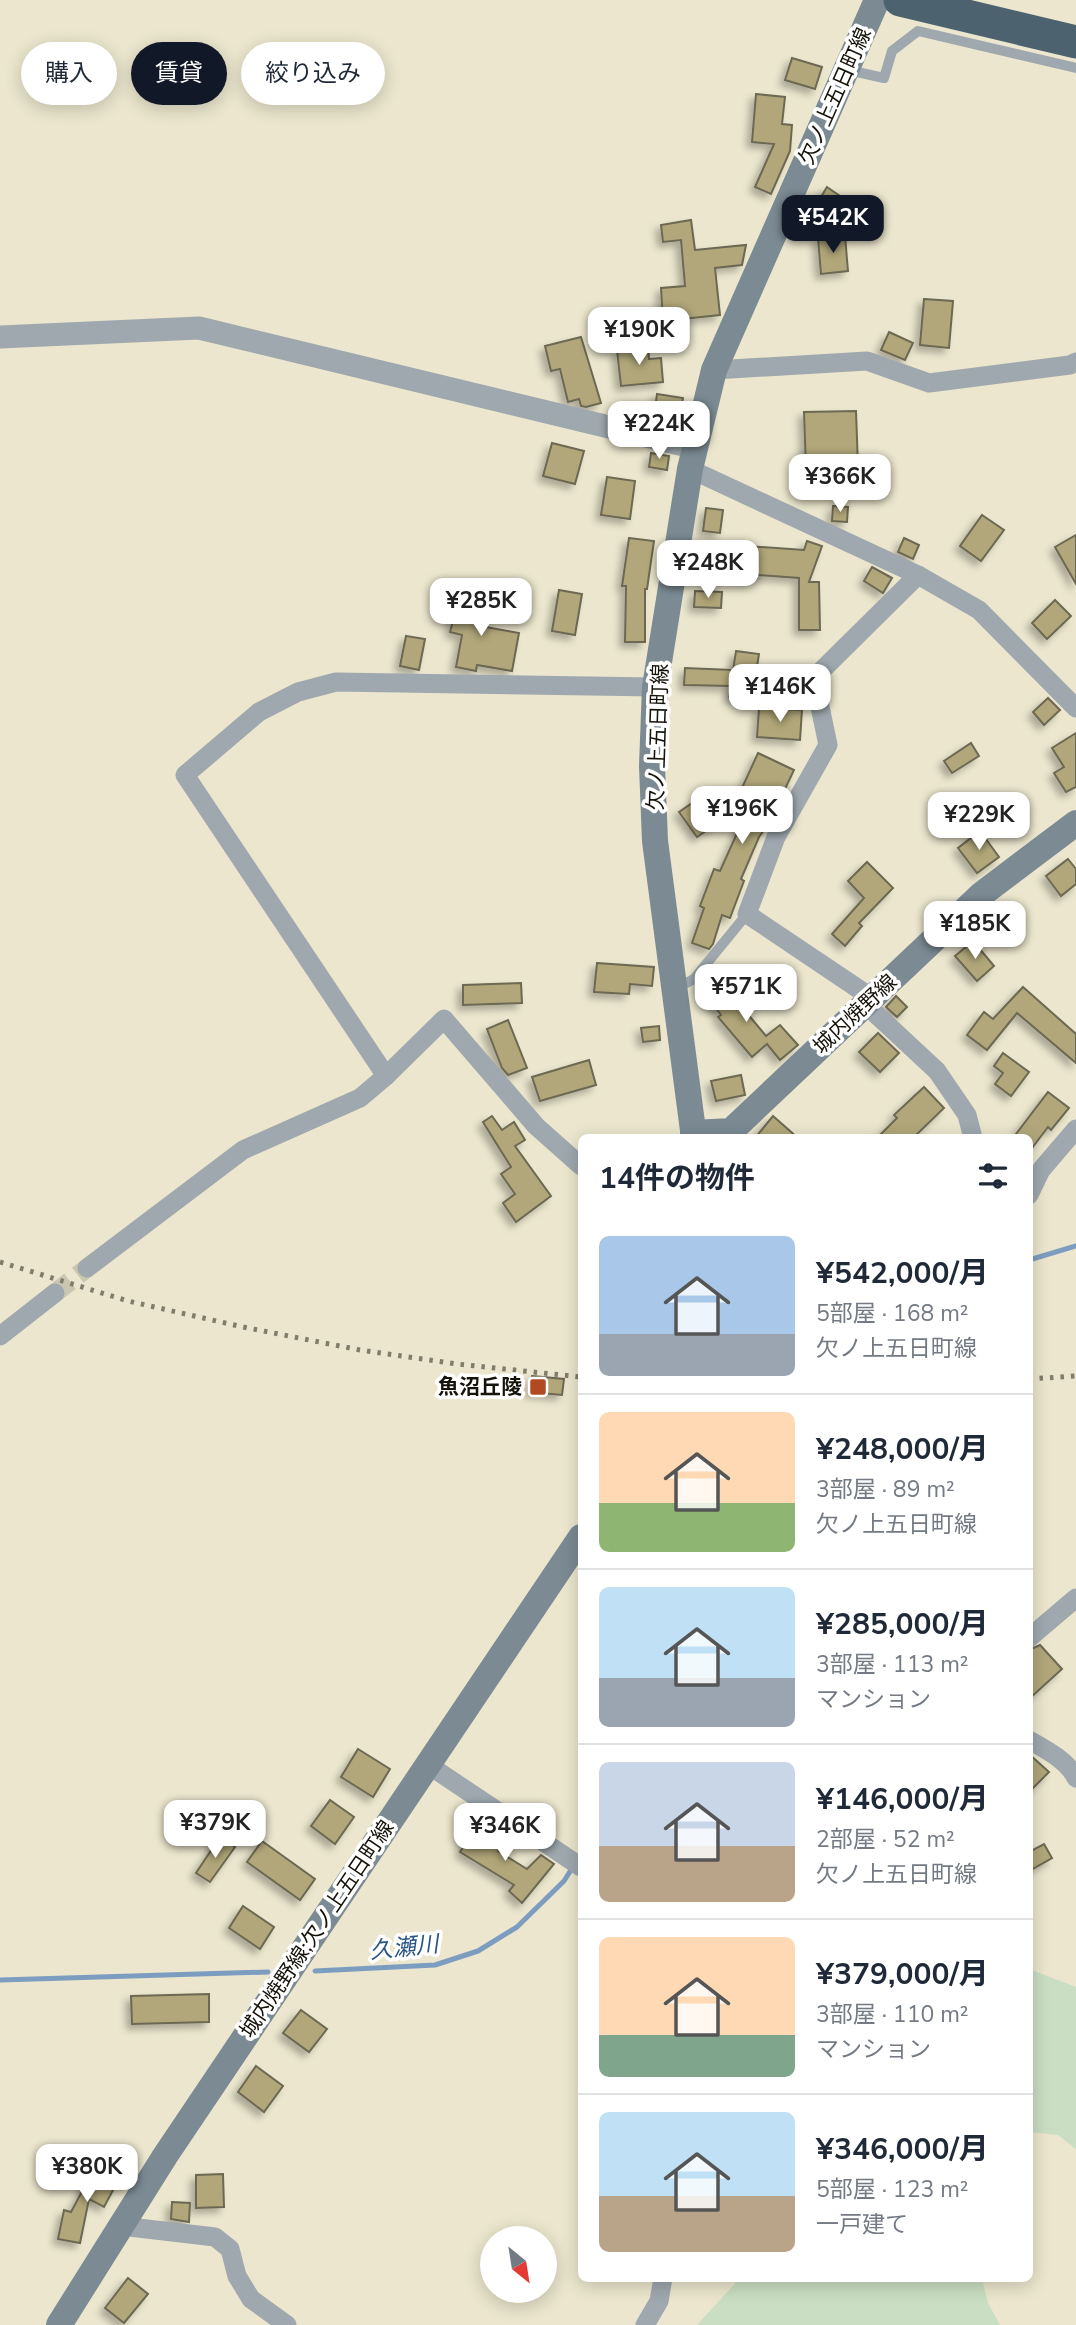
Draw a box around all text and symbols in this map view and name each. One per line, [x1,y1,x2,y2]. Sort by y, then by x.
street label: 欠ノ上五日町線 [792,23,878,169]
chip: 購入 [21,42,117,105]
chip: 賃貸 [131,42,227,105]
chip: 絞り込み [241,42,385,105]
pin: ¥542K [784,196,882,255]
text: ¥542K [798,202,868,233]
pin: ¥190K [590,308,688,367]
text: ¥190K [604,314,674,345]
pin: ¥224K [610,402,708,461]
text: ¥224K [624,408,694,439]
pin: ¥366K [791,454,889,514]
text: ¥366K [805,461,875,492]
pin: ¥248K [659,540,757,600]
text: ¥248K [673,547,743,578]
pin: ¥285K [432,578,530,638]
text: ¥285K [446,585,516,616]
street label: 欠ノ上五日町線 [641,663,675,811]
pin: ¥146K [731,664,829,724]
text: ¥146K [745,671,815,702]
pin: ¥196K [693,786,791,846]
pin: ¥229K [930,792,1028,852]
text: ¥196K [707,793,777,824]
text: ¥229K [944,799,1014,830]
pin: ¥185K [926,902,1024,961]
text: ¥185K [940,908,1010,939]
pin: ¥571K [697,964,795,1024]
street label: 城内焼野線 [807,968,903,1060]
text: ¥571K [711,971,781,1002]
icon: filters [974,1157,1012,1195]
text: 14件の物件 [599,1158,755,1199]
text: ¥542,000/月 [816,1253,989,1294]
icon: home [655,1264,739,1348]
text: 5部屋 · 168 m² [816,1298,969,1329]
text: 欠ノ上五日町線 [816,1333,977,1364]
place label: 魚沼丘陵 [438,1373,522,1401]
marker: 魚沼丘陵 [528,1377,548,1397]
text: ¥248,000/月 [816,1429,989,1470]
icon: home [655,1440,739,1524]
text: 3部屋 · 89 m² [816,1474,955,1505]
text: 欠ノ上五日町線 [816,1509,977,1540]
text: ¥285,000/月 [816,1604,989,1645]
icon: home [655,1615,739,1699]
text: 3部屋 · 113 m² [816,1649,969,1680]
text: マンション [816,1684,931,1715]
text: ¥146,000/月 [816,1779,989,1820]
icon: home [655,1790,739,1874]
pin: ¥379K [166,1800,264,1860]
pin: ¥346K [456,1804,554,1863]
text: ¥379K [180,1807,250,1838]
text: ¥346K [470,1810,540,1841]
street label: 城内焼野線;欠ノ上五日町線 [234,1815,400,2043]
text: 2部屋 · 52 m² [816,1824,955,1855]
text: 欠ノ上五日町線 [816,1859,977,1890]
water label: 久瀬川 [368,1928,443,1967]
text: ¥379,000/月 [816,1954,989,1995]
icon: home [655,1965,739,2049]
text: 3部屋 · 110 m² [816,1999,969,2030]
text: マンション [816,2034,931,2065]
text: ¥346,000/月 [816,2129,989,2170]
icon: home [655,2140,739,2224]
pin: ¥380K [38,2144,136,2204]
text: ¥380K [52,2151,122,2182]
text: 5部屋 · 123 m² [816,2174,969,2205]
text: 一戸建て [816,2209,908,2240]
north arrow [480,2226,556,2303]
map controls [480,2226,557,2303]

